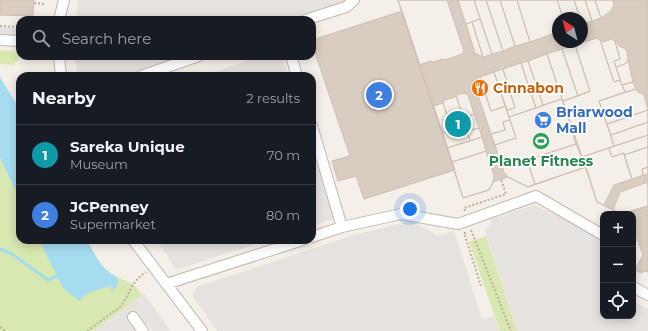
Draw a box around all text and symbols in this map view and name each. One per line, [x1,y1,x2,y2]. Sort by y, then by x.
north arrow [552,12,588,48]
search box [16,16,316,60]
icon: search [30,27,52,49]
text: Search here [62,29,151,48]
restaurant icon: Cinnabon [470,78,490,98]
place label: Cinnabon [493,79,564,97]
pin: 2 [366,80,392,110]
text: Nearby [32,88,96,108]
text: 2 results [246,90,300,106]
place label: Briarwood Mall [556,103,633,137]
pin: 1 [445,109,471,139]
supermarket icon: Briarwood Mall [533,110,553,130]
sports icon: Planet Fitness [531,131,551,151]
text: Sareka Unique [70,137,185,156]
text: 1 [42,147,48,163]
text: 70 m [267,147,300,163]
place label: Planet Fitness [489,152,594,170]
text: Museum [70,156,128,172]
text: JCPenney [70,197,148,216]
your location [400,199,420,219]
text: 2 [41,207,49,223]
text: 80 m [266,207,300,223]
map controls [600,211,636,319]
button: + [600,211,636,247]
text: Supermarket [70,216,156,232]
button: − [600,247,636,283]
button: locate [600,283,636,319]

